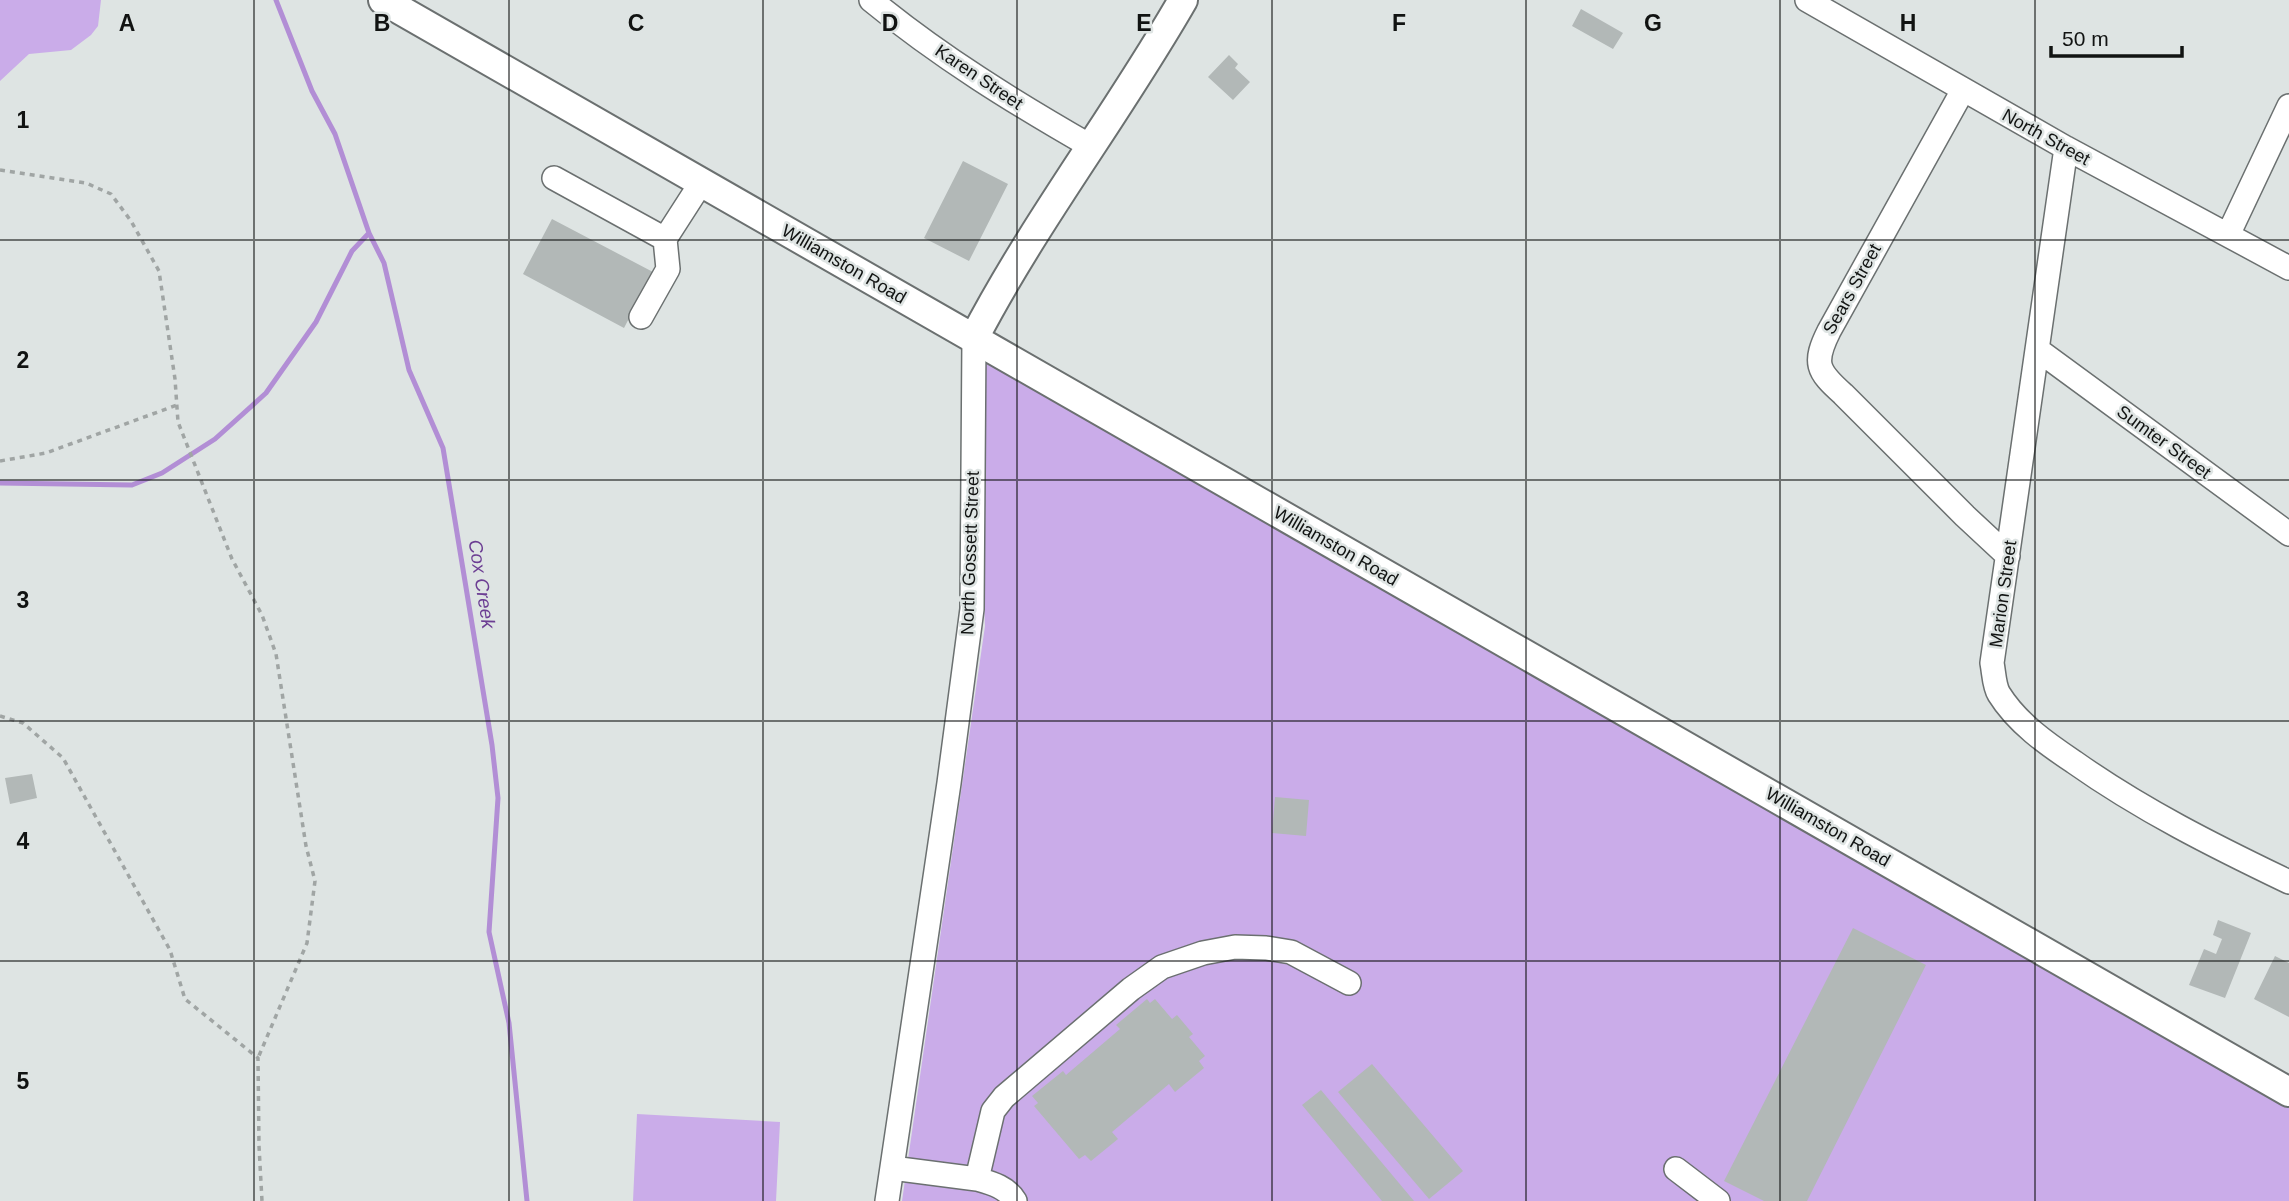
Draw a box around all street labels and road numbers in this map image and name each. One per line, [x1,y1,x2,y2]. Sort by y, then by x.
street label: Karen Street [932,40,1026,114]
street label: North Street [1999,105,2093,169]
street label: Williamston Road [778,220,910,308]
street label: Sears Street [1819,240,1885,338]
street label: Sumter Street [2113,401,2215,483]
street label: North Gossett Street [957,471,983,635]
street label: Williamston Road [1270,502,1402,590]
street label: Marion Street [1986,539,2020,649]
street label: Williamston Road [1762,783,1894,871]

